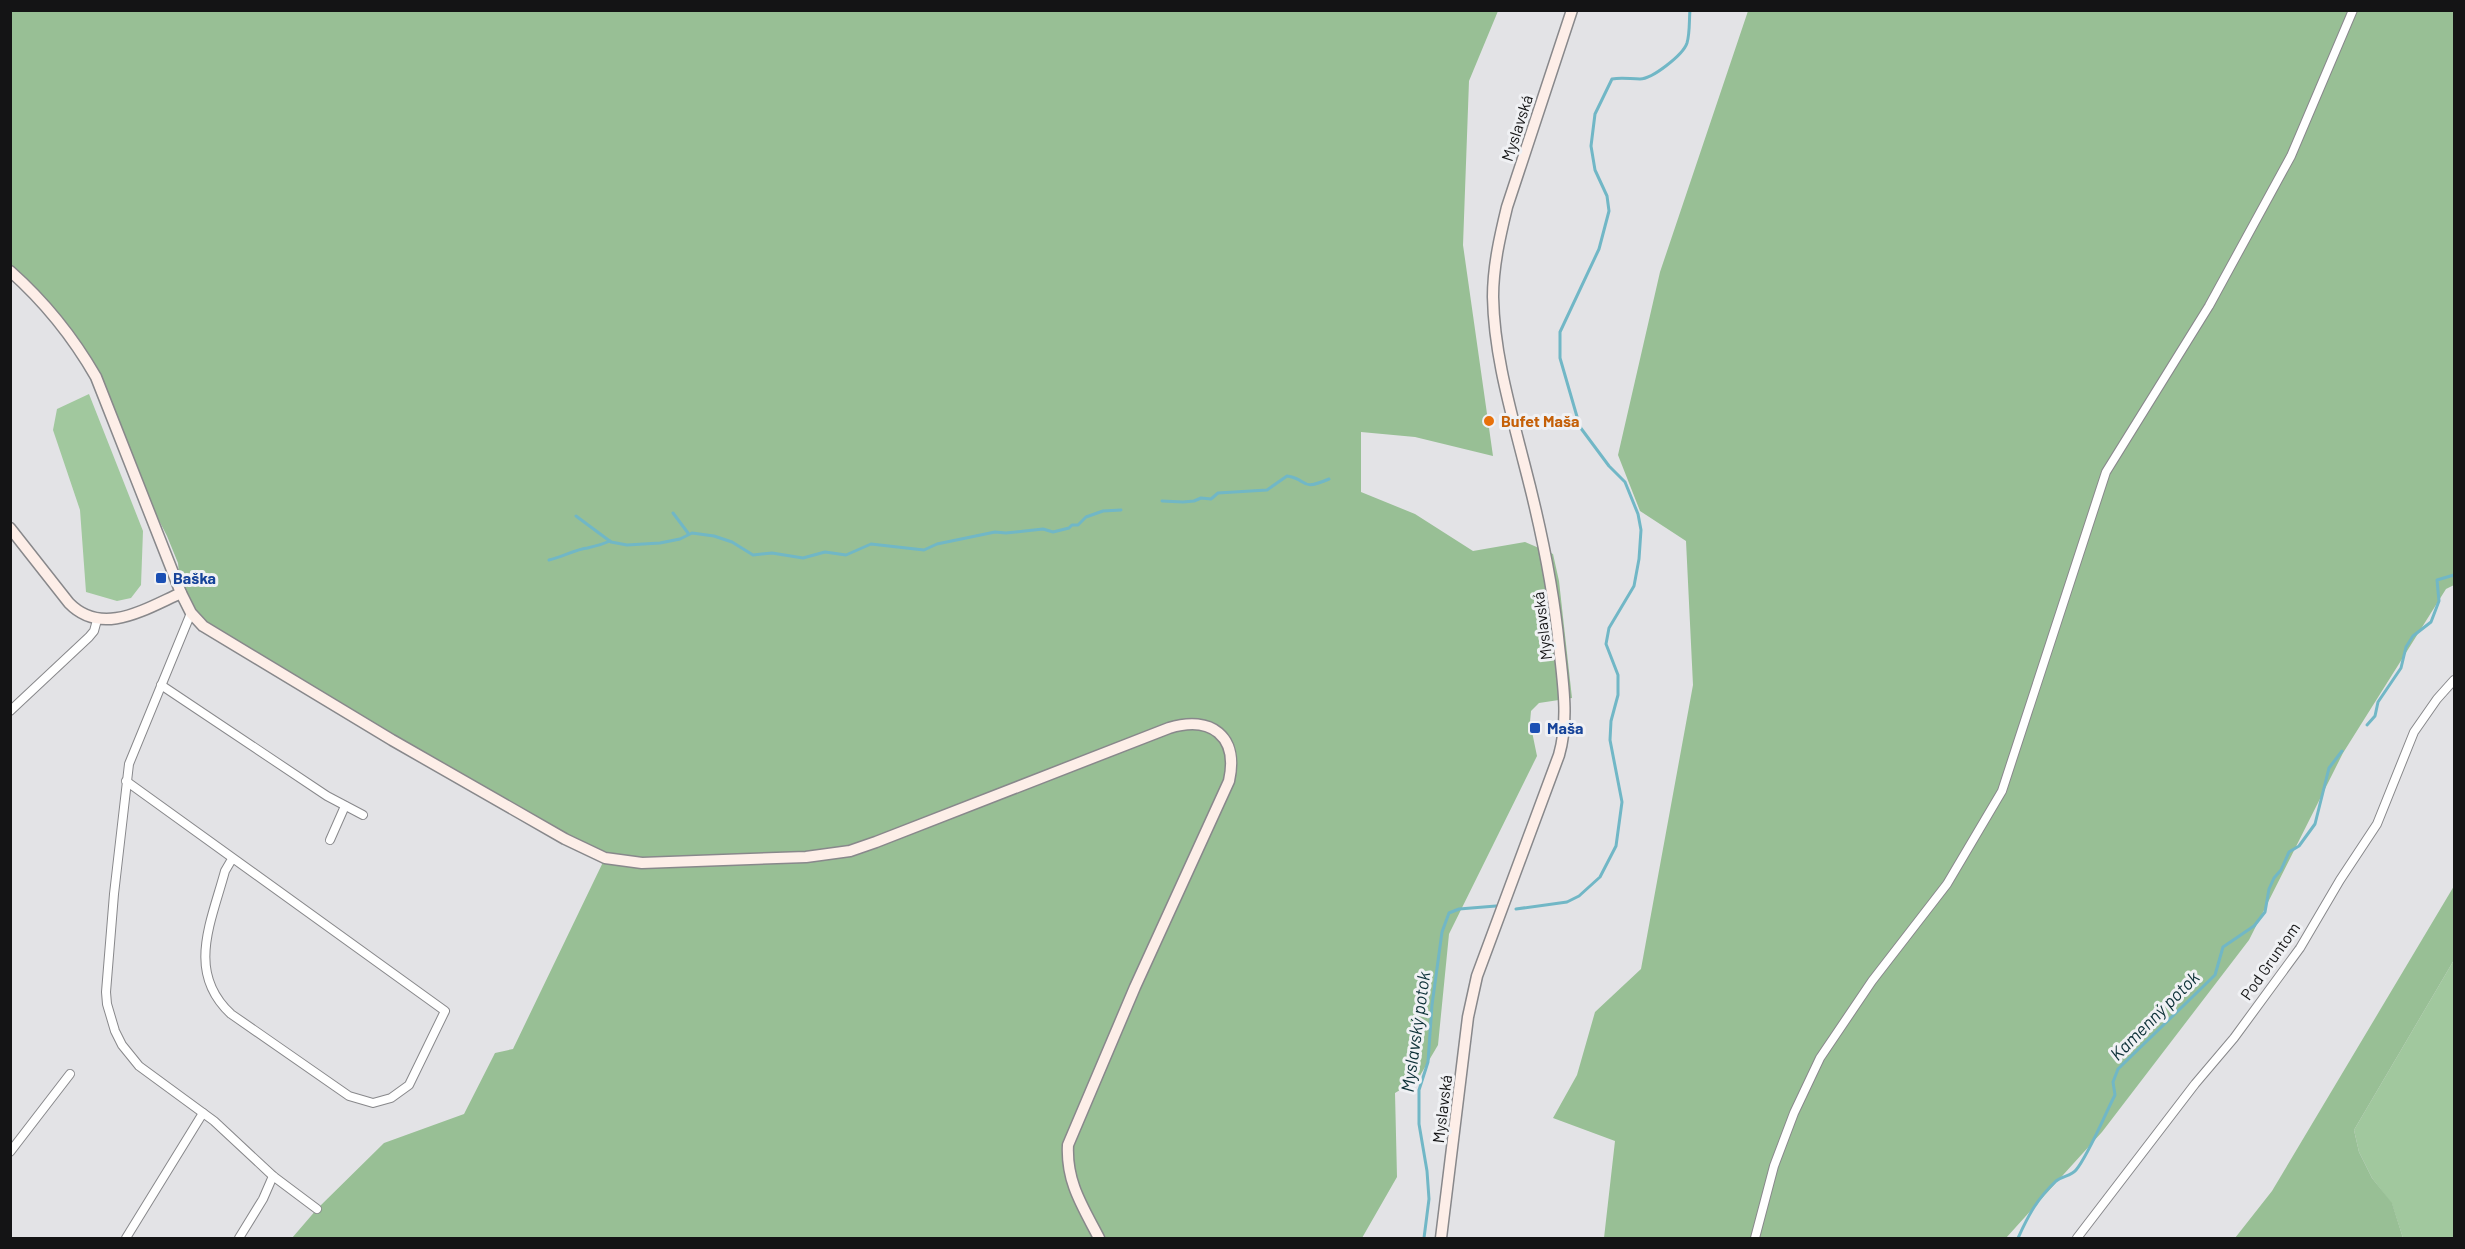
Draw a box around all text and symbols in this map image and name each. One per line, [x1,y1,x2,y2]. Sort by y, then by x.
street label: Myslavská [1497,92,1536,163]
place label: Bufet Maša [1501,411,1579,430]
marker: Bufet Maša [1482,414,1496,428]
place label: Baška [173,568,216,587]
marker: Baška [154,571,168,585]
street label: Myslavská [1528,591,1555,661]
place label: Maša [1547,718,1583,737]
marker: Maša [1528,721,1542,735]
street label: Pod Gruntom [2236,918,2303,1003]
water label: Kamenný potok [2105,966,2204,1064]
water label: Myslavský potok [1396,970,1434,1094]
street label: Myslavská [1428,1074,1455,1144]

